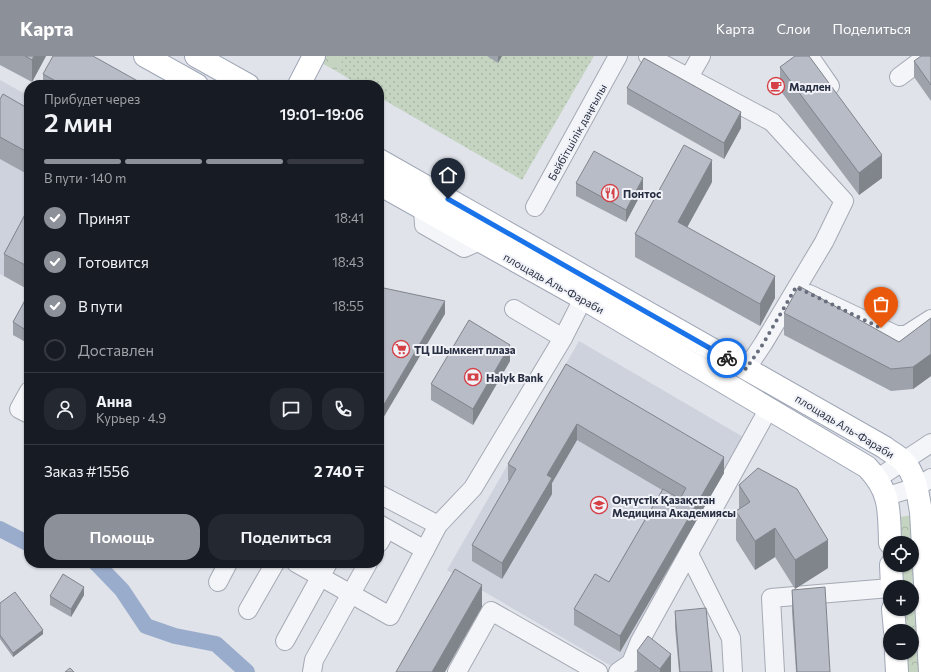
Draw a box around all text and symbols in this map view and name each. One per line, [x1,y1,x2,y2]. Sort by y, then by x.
text: Карта [20,17,73,40]
text: Карта [716,20,754,37]
text: Слои [776,20,811,37]
text: Поделиться [833,20,911,37]
cafe icon: Мадлен [766,76,786,96]
place label: Мадлен [789,80,831,93]
street label: Бейбітшілік даңғылы [545,81,609,183]
text: Прибудет через [44,91,140,107]
text: 19:01–19:06 [280,105,364,123]
text: 2 мин [44,106,113,137]
pin [431,158,465,199]
icon: home [437,164,459,186]
text: В пути · 140 m [44,170,126,186]
restaurant icon: Понтос [600,183,620,203]
place label: Понтос [623,187,661,200]
icon: check [44,207,66,229]
text: Принят [78,209,130,227]
text: 18:41 [335,210,364,226]
street label: площадь Аль-Фараби [501,250,607,316]
icon: check [44,251,66,273]
text: Готовится [78,253,149,271]
text: 18:43 [332,254,364,270]
pin [864,287,898,328]
icon: bag [870,293,892,315]
icon: check [44,295,66,317]
text: В пути [78,297,123,315]
text: 18:55 [333,298,364,314]
courier [707,338,747,378]
supermarket icon: ТЦ Шымкент плаза [391,339,411,359]
text: Доставлен [78,341,154,359]
place label: ТЦ Шымкент плаза [414,343,516,356]
icon: bike [716,347,738,369]
bank icon: Halyk Bank [463,367,483,387]
place label: Halyk Bank [486,371,544,384]
button: person [44,388,86,430]
button: chat [270,388,312,430]
button: phone [322,388,364,430]
street label: площадь Аль-Фараби [793,391,897,461]
text: Анна [96,392,132,410]
text: Курьер · 4.9 [96,410,166,426]
text: Заказ #1556 [44,462,129,480]
text: 2 740 ₸ [314,462,364,480]
place label: Оңтүстік Қазақстан Медицина Академиясы [612,493,736,519]
school or university icon: Оңтүстік Қазақстан Медицина Академиясы [589,495,609,515]
button: Помощь [44,514,200,560]
button: Поделиться [208,514,364,560]
map controls [883,536,919,660]
button: locate [883,536,919,572]
button: + [883,580,919,616]
button: − [883,624,919,660]

